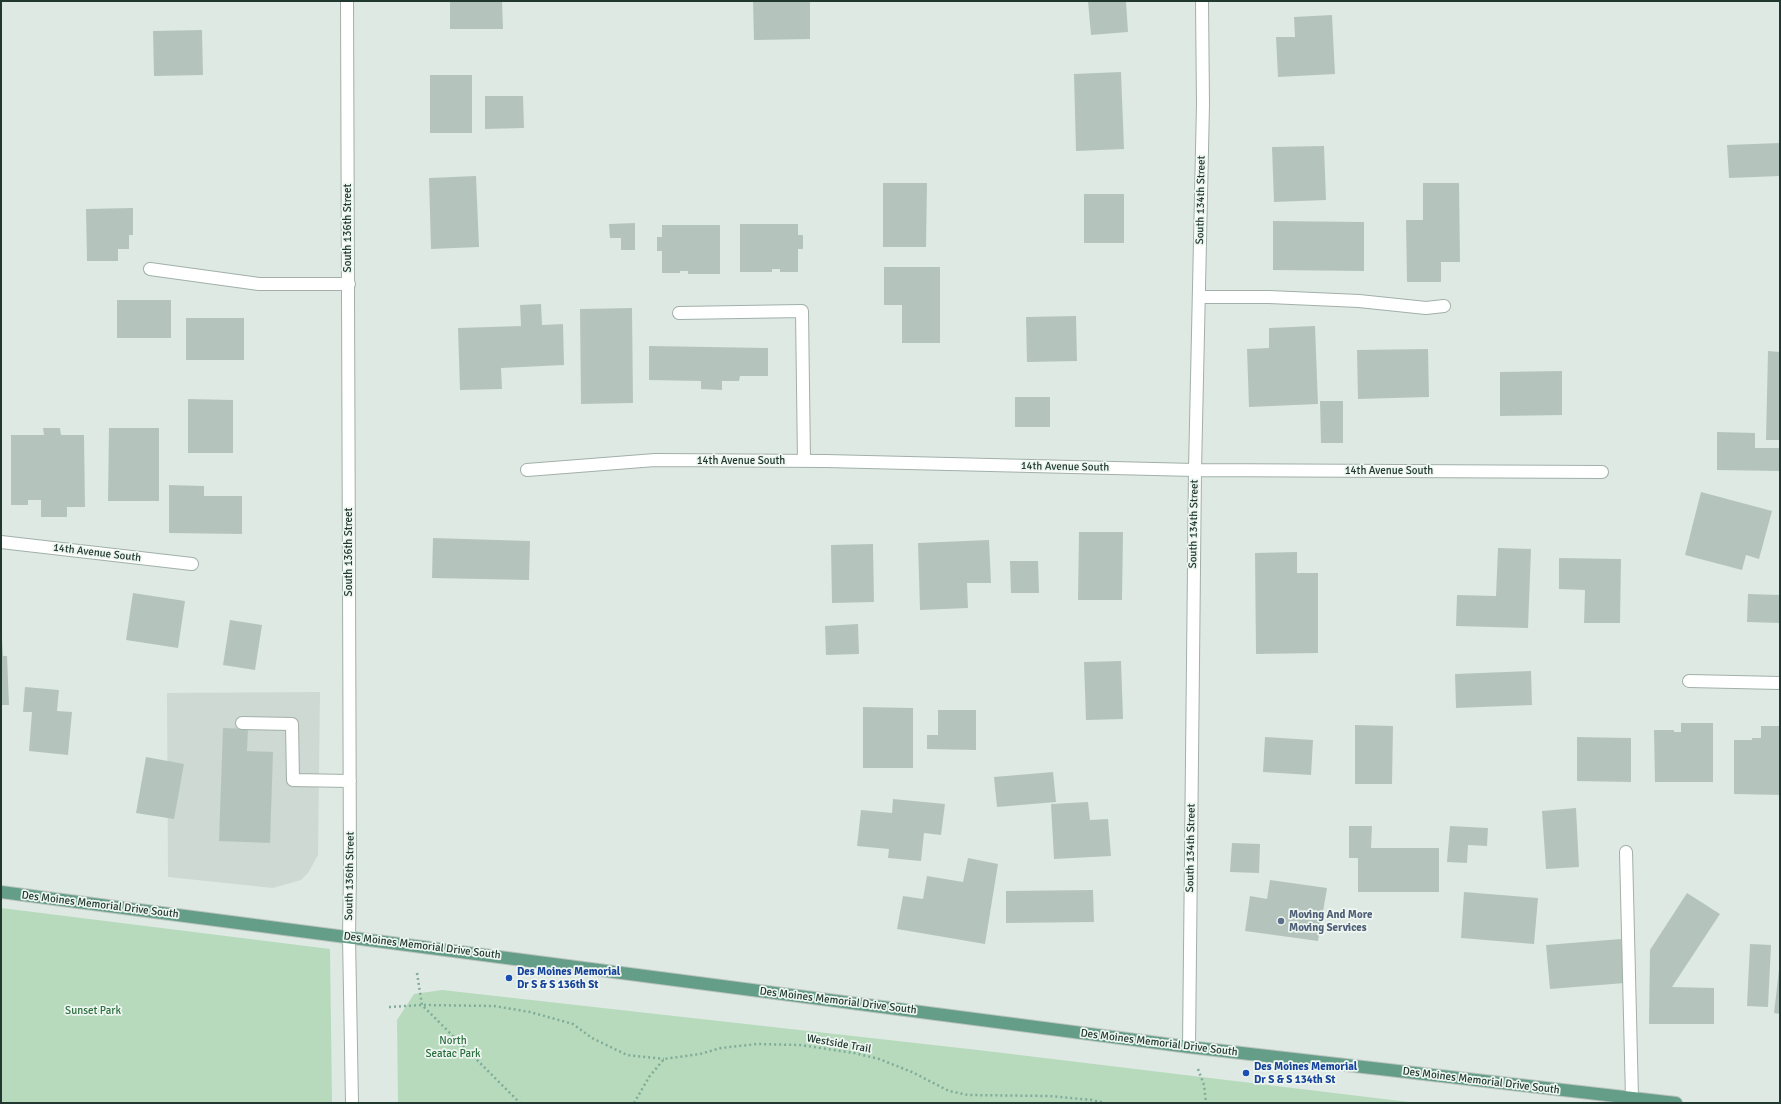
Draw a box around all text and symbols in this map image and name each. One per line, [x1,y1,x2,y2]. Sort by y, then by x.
street label: South 134th Street [1194,155,1208,245]
street label: South 136th Street [341,184,355,272]
street label: 14th Avenue South [697,454,785,468]
street label: 14th Avenue South [1021,460,1109,474]
street label: 14th Avenue South [1345,464,1433,478]
street label: South 134th Street [1187,479,1201,569]
street label: South 136th Street [342,508,356,596]
street label: 14th Avenue South [52,541,142,565]
street label: South 134th Street [1184,803,1198,893]
street label: South 136th Street [343,831,357,921]
street label: Des Moines Memorial Drive South [21,889,179,921]
place label: Moving And More Moving Services [1289,908,1372,934]
marker: Moving And More Moving Services [1276,916,1286,926]
street label: Des Moines Memorial Drive South [343,930,501,962]
place label: Des Moines Memorial Dr S & S 136th St [517,965,620,991]
marker: Des Moines Memorial Dr S & S 136th St [504,973,514,983]
street label: Des Moines Memorial Drive South [759,985,917,1017]
park label: Sunset Park [65,1004,121,1018]
street label: Des Moines Memorial Drive South [1080,1027,1238,1059]
street label: Westside Trail [806,1032,872,1056]
park label: North Seatac Park [425,1034,481,1060]
place label: Des Moines Memorial Dr S & S 134th St [1254,1060,1357,1086]
street label: Des Moines Memorial Drive South [1402,1065,1560,1097]
marker: Des Moines Memorial Dr S & S 134th St [1241,1068,1251,1078]

